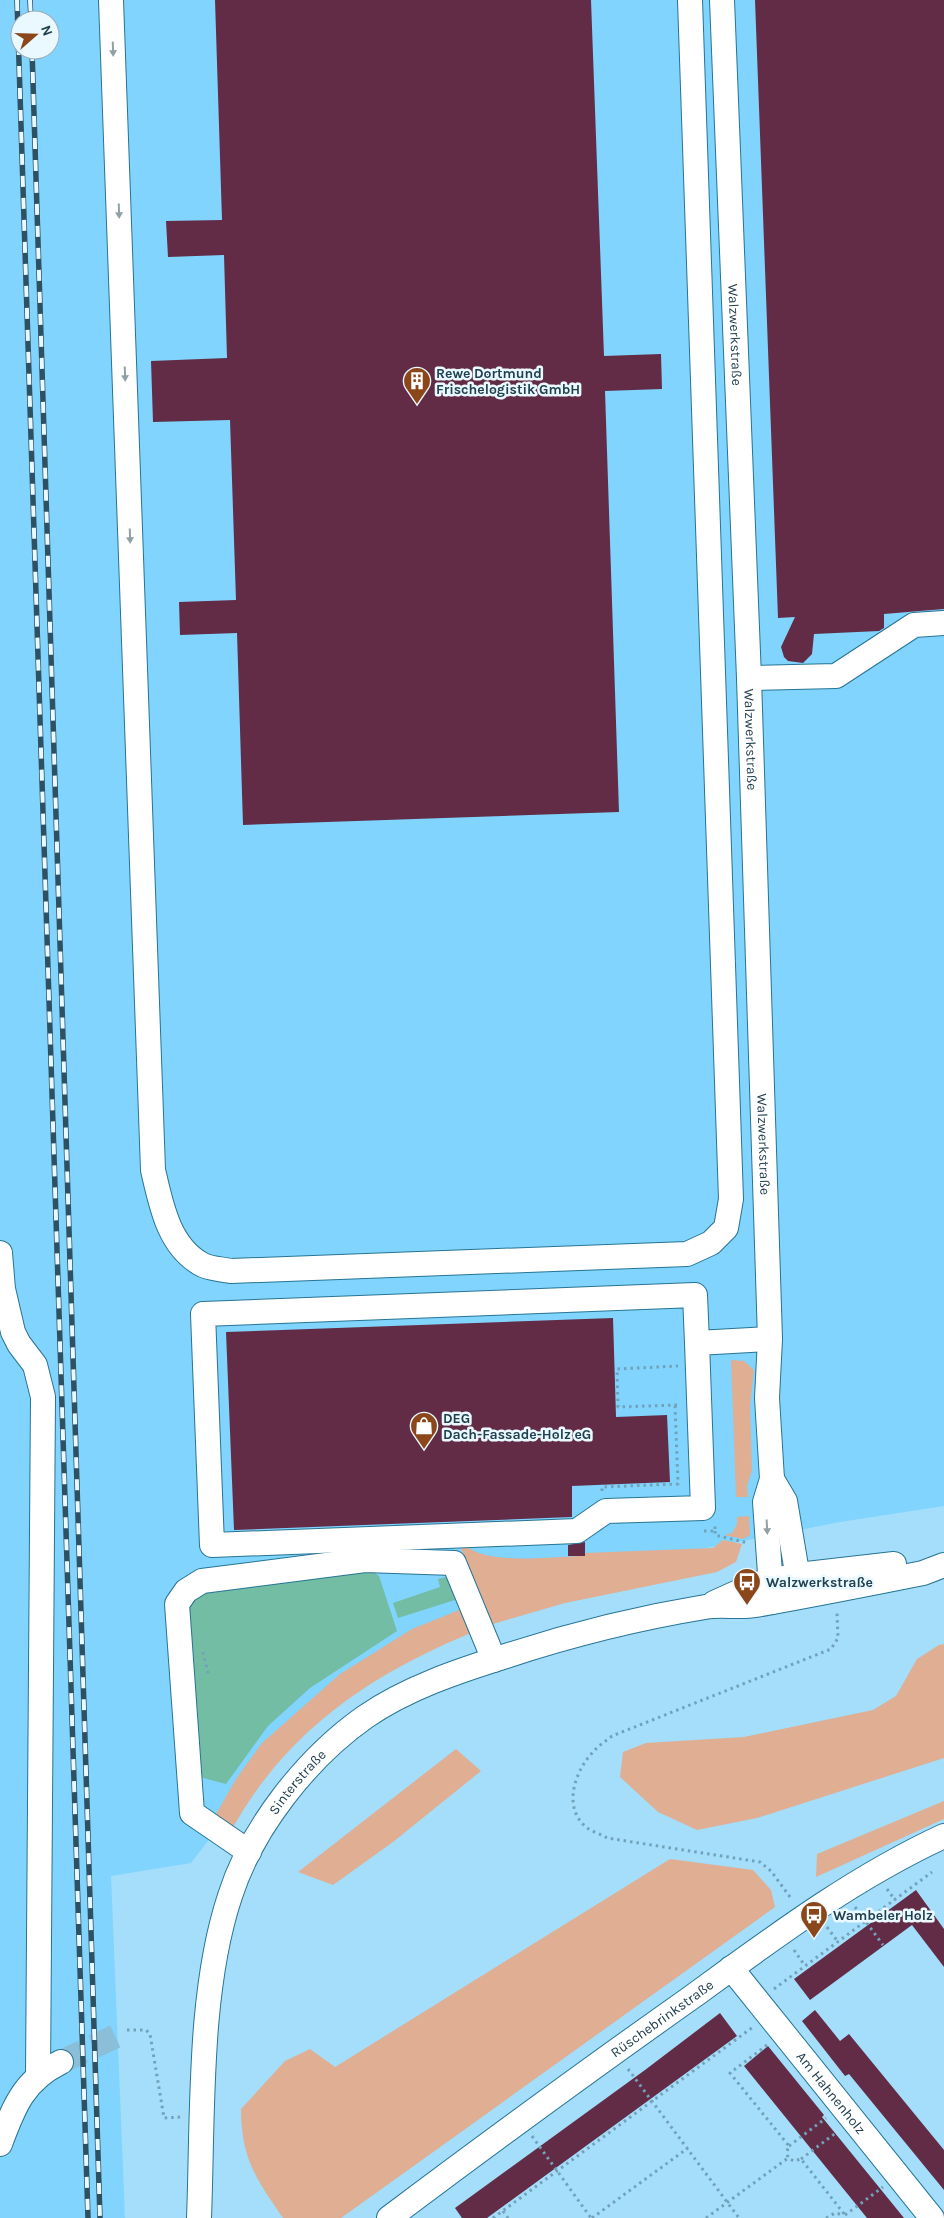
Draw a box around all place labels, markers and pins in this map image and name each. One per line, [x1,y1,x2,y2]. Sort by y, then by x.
place label: Rewe Dortmund Frischelogistik GmbH [436,365,580,398]
building icon: Rewe Dortmund Frischelogistik GmbH [402,366,432,405]
place label: DEG Dach-Fassade-Holz eG [443,1410,591,1443]
shop icon: DEG Dach-Fassade-Holz eG [409,1411,439,1450]
bus stop icon: Walzwerkstraße [732,1567,762,1606]
place label: Walzwerkstraße [766,1574,873,1591]
bus stop icon: Wambeler Holz [799,1900,829,1939]
place label: Wambeler Holz [833,1907,933,1924]

